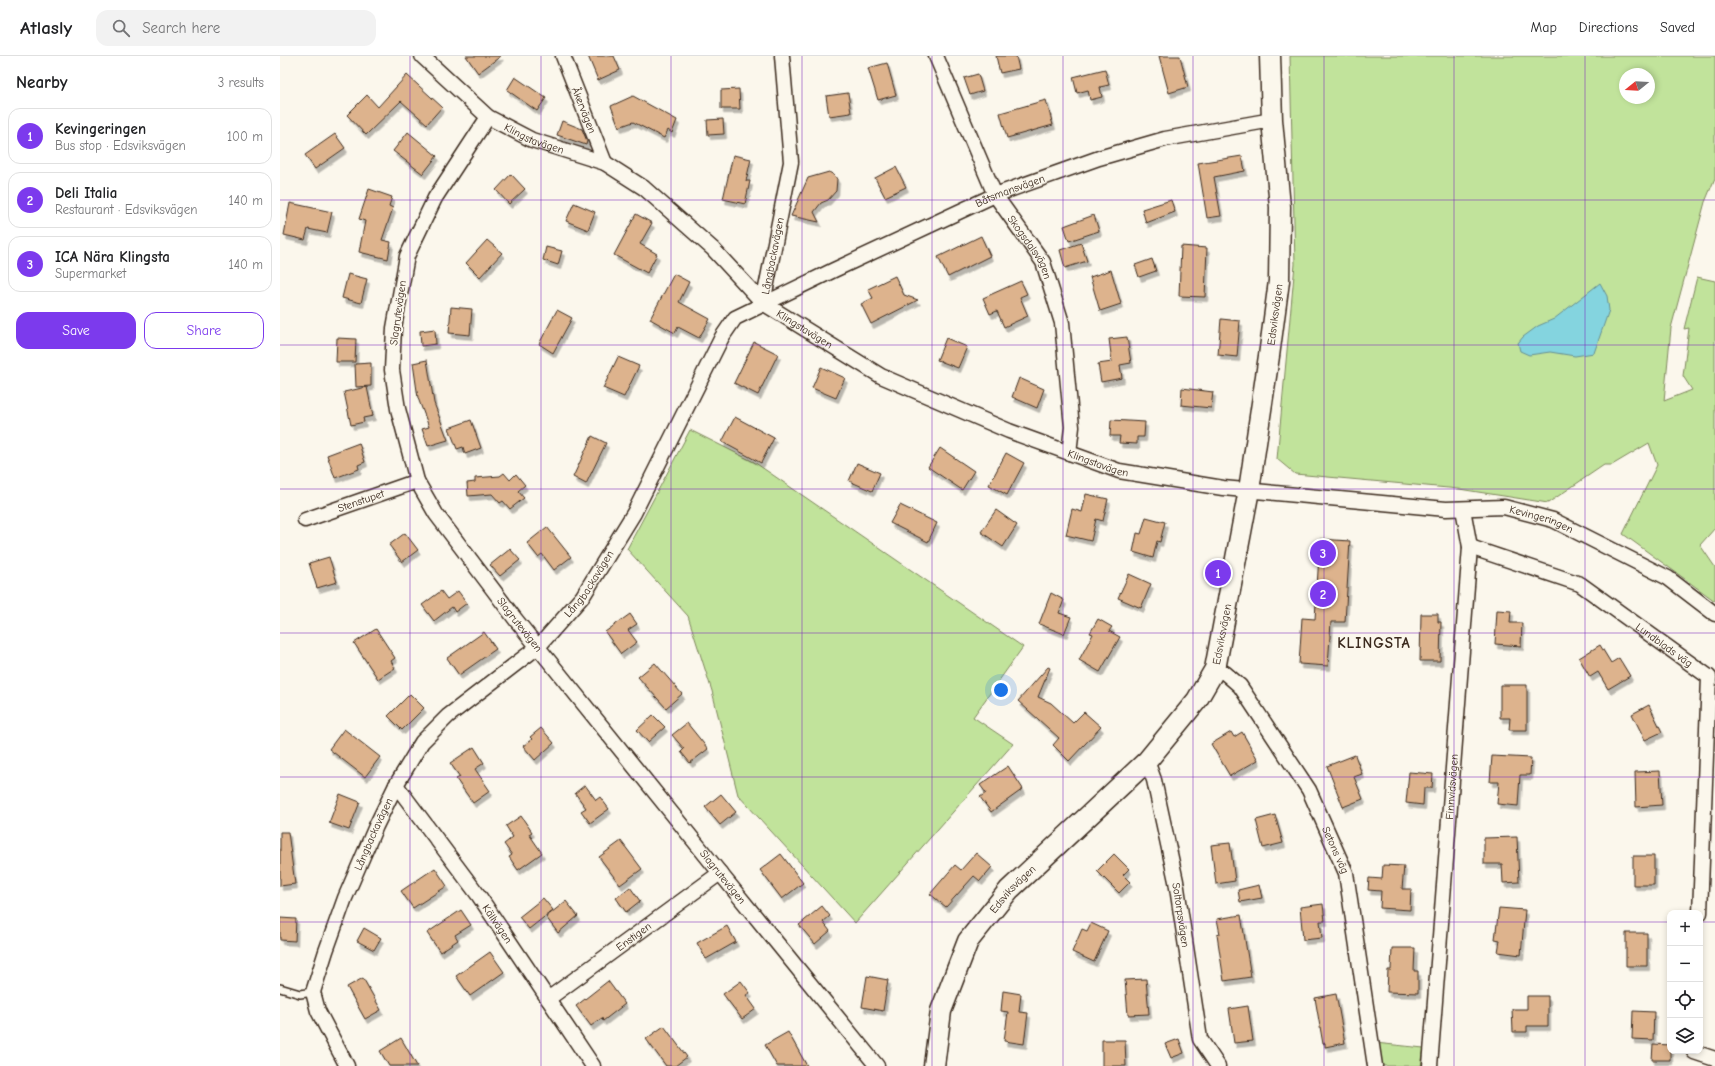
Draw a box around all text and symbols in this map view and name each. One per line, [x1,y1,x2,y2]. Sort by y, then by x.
search box [96,10,376,46]
text: Atlasly [20,17,72,39]
icon: search [110,17,132,39]
text: Search here [142,19,220,37]
text: Map [1530,19,1557,36]
text: Directions [1579,19,1638,36]
text: Saved [1660,19,1695,36]
north arrow [1619,68,1655,104]
text: Nearby [16,73,67,92]
text: 3 results [218,75,264,90]
street label: Åkervägen [569,84,599,135]
text: Kevingeringen [55,120,146,138]
street label: Klingstavägen [502,120,566,156]
text: 1 [27,129,33,144]
text: 100 m [227,129,263,144]
text: Bus stop · Edsviksvägen [55,138,186,153]
street label: Båtsmansvägen [973,171,1046,210]
text: Deli Italia [55,184,117,202]
text: 2 [27,193,33,208]
text: 140 m [229,193,263,208]
text: Restaurant · Edsviksvägen [55,202,197,217]
street label: Skogsdalsvägen [1005,213,1054,280]
street label: Långbackavägen [758,216,786,296]
text: ICA Nära Klingsta [55,248,170,266]
text: 3 [27,257,33,272]
text: 140 m [229,257,263,272]
text: Supermarket [55,266,126,281]
street label: Slagrutevägen [387,280,409,346]
street label: Edsviksvägen [1264,283,1285,346]
street label: Klingstavägen [774,306,835,351]
button: Save [16,312,136,349]
button: Share [144,312,264,349]
street label: Klingstavägen [1066,446,1130,479]
street label: Stenstupet [336,486,387,515]
street label: Kevingeringen [1508,502,1576,536]
pin: 3 [1310,538,1336,568]
street label: Långbackavägen [561,548,616,620]
pin: 1 [1205,558,1231,588]
pin: 2 [1310,579,1336,609]
street label: Slagrutevägen [494,594,545,654]
street label: Edsviksvägen [1209,603,1234,666]
street label: Lundblads väg [1633,620,1695,670]
district label: KLINGSTA [1337,634,1411,652]
your location [991,680,1011,700]
street label: Finnvidsvägen [1442,753,1461,820]
street label: Långbackavägen [351,796,395,872]
street label: Setons väg [1319,824,1352,876]
street label: Slagrutevägen [697,847,749,906]
street label: Edsviksvägen [987,862,1038,916]
street label: Soltorpsvägen [1170,882,1192,948]
street label: Källvägen [480,902,515,946]
map controls [1667,910,1703,1054]
button: + [1667,910,1703,946]
street label: Enstigen [613,919,654,954]
button: − [1667,946,1703,982]
button: locate [1667,982,1703,1018]
button: layers [1667,1018,1703,1054]

